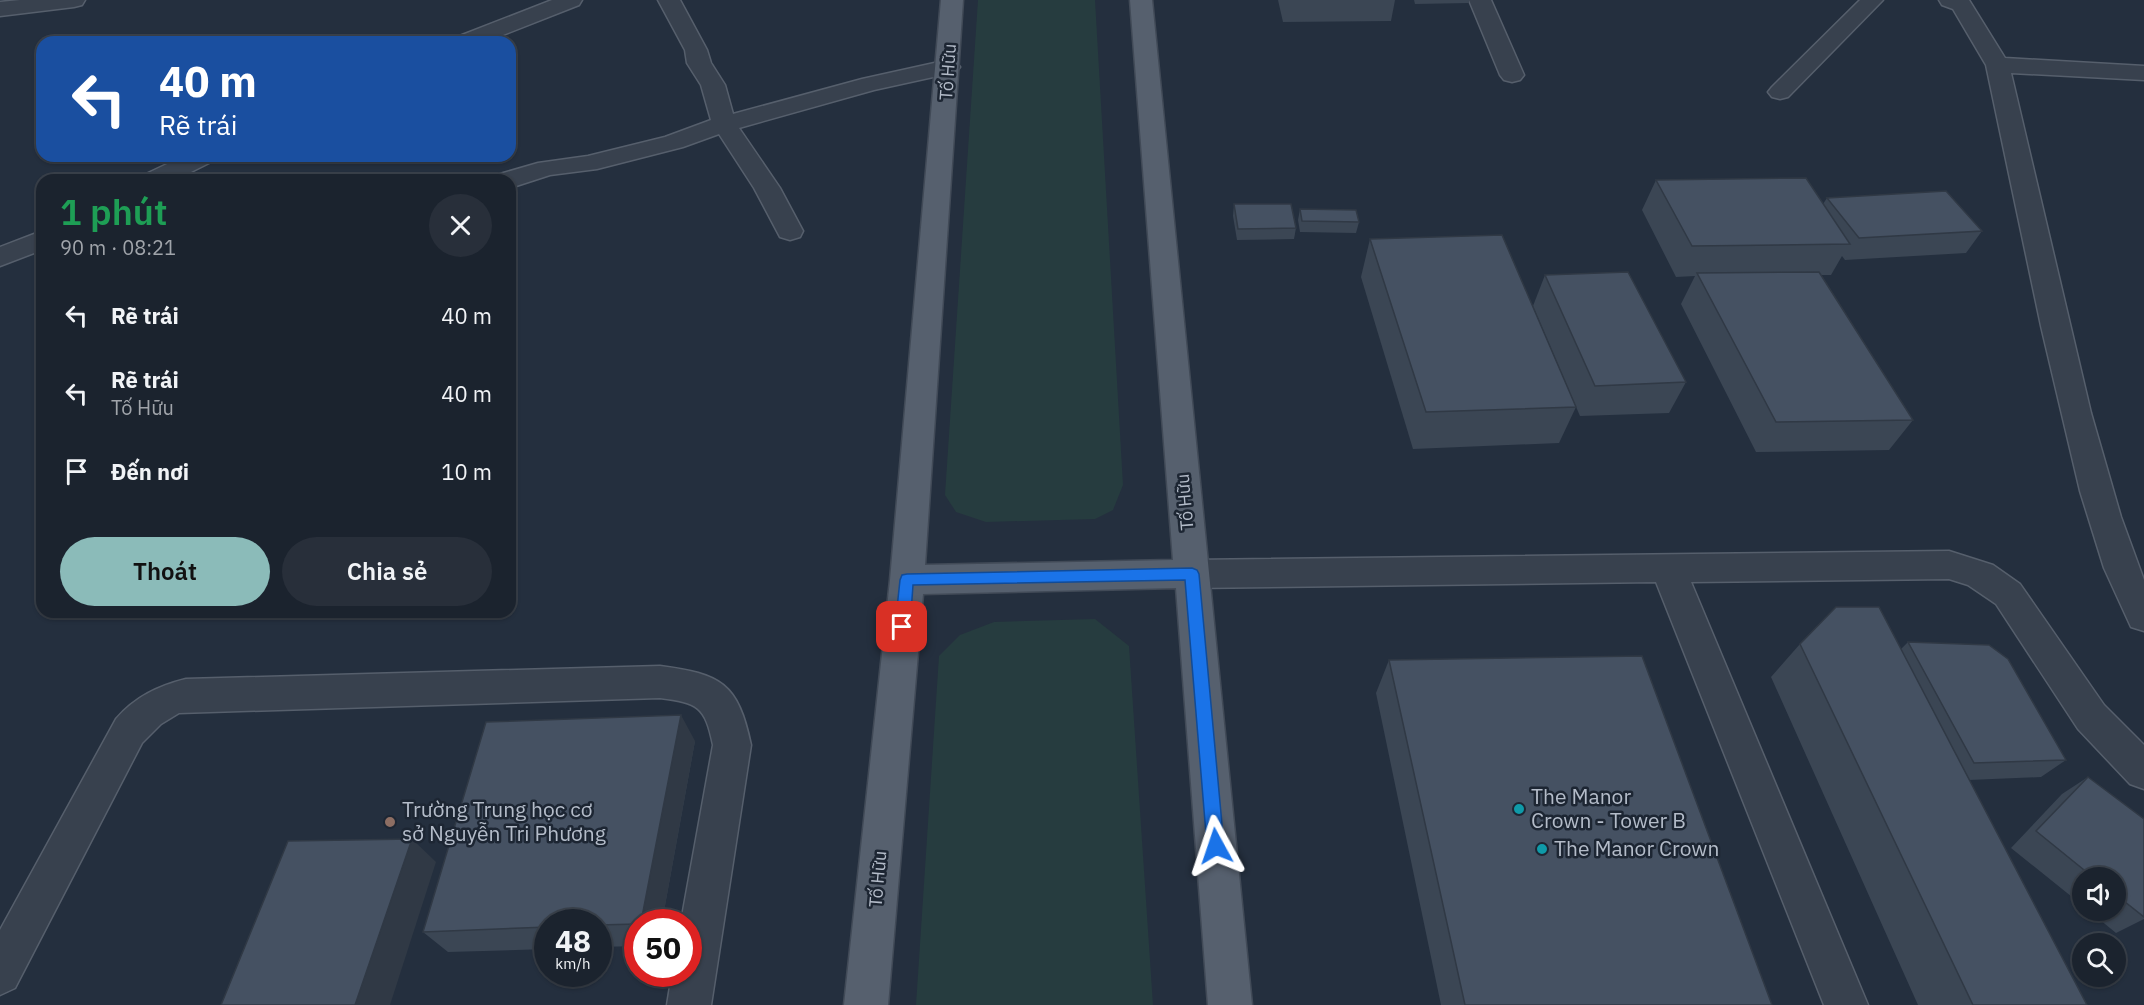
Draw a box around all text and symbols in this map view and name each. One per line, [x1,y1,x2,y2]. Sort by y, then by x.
street label: Tố Hữu [934,43,961,101]
text: 40 m [159,54,257,109]
icon: left [60,60,138,138]
text: Rẽ trái [159,107,238,142]
text: 1 phút [60,188,168,235]
button: close [429,194,492,257]
text: 90 m · 08:21 [60,234,176,261]
icon: left [60,299,93,332]
text: Rẽ trái [111,301,179,330]
text: 40 m [441,301,492,330]
text: Rẽ trái [111,365,179,394]
icon: left [60,377,93,410]
text: 40 m [441,379,492,408]
text: Tố Hữu [111,394,174,421]
icon: arrive [60,455,93,488]
text: Đến nơi [111,457,189,486]
text: 10 m [441,457,492,486]
street label: Tố Hữu [1171,473,1198,531]
button: Thoát [60,537,270,606]
button: Chia sẻ [282,537,492,606]
pin [876,601,927,652]
icon: arrive [885,610,918,643]
place label: The Manor Crown - Tower B [1531,782,1686,834]
place label: Trường Trung học cơ sở Nguyễn Tri Phương [402,795,606,847]
marker: The Manor Crown - Tower B [1512,802,1526,816]
position arrow [1184,814,1248,878]
marker: Trường Trung học cơ sở Nguyễn Tri Phương [383,815,397,829]
place label: The Manor Crown [1554,834,1719,862]
marker: The Manor Crown [1535,842,1549,856]
street label: Tố Hữu [864,850,891,908]
map controls [2072,867,2126,987]
button: sound [2072,867,2126,921]
speed limit sign: 50 [624,909,702,987]
text: 48 [555,921,591,960]
button: search [2072,933,2126,987]
text: km/h [555,954,591,973]

